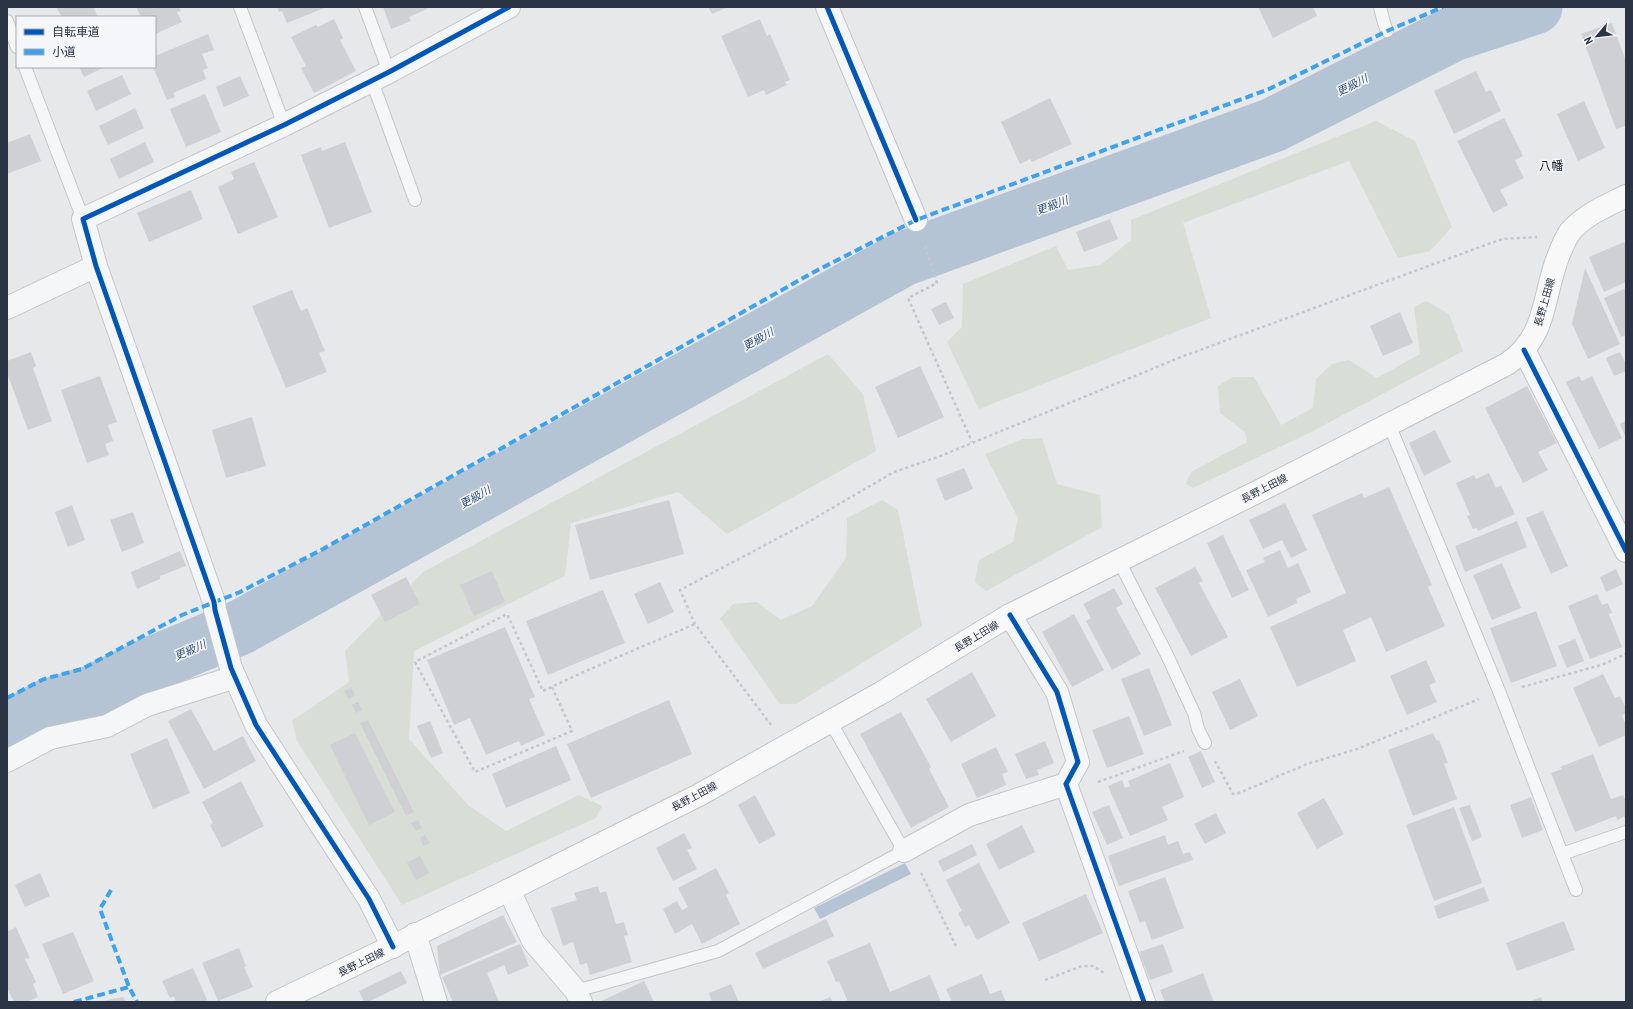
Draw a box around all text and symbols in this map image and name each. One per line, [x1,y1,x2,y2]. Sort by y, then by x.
legend [16,16,156,68]
north arrow [1577,16,1617,56]
text: 自転車道 [52,24,100,40]
text: N [1580,35,1596,47]
text: 小道 [52,44,76,60]
water label: 更級川 [1334,71,1371,99]
district label: 八幡 [1539,158,1563,174]
water label: 更級川 [1034,192,1071,217]
street label: 長野上田線 [1531,276,1558,328]
water label: 更級川 [740,324,777,353]
street label: 長野上田線 [1239,471,1289,506]
water label: 更級川 [457,482,494,511]
street label: 長野上田線 [951,618,1001,655]
water label: 更級川 [172,636,209,663]
street label: 長野上田線 [669,779,719,814]
street label: 長野上田線 [336,946,387,979]

